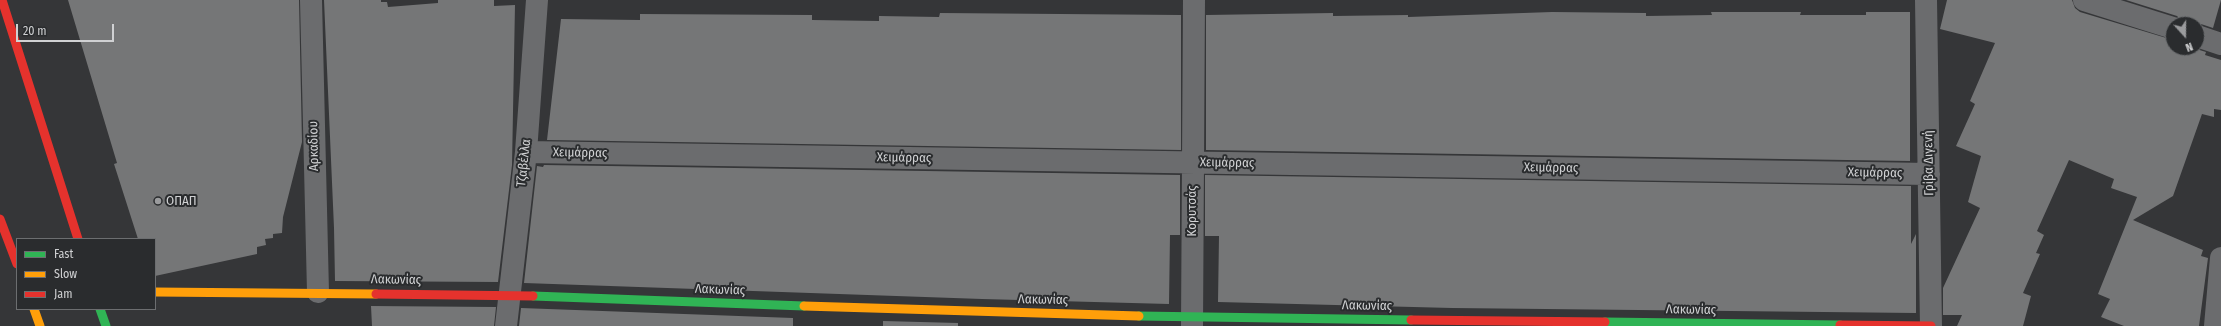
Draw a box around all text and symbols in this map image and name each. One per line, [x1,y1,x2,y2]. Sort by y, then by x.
scale bar [18,16,116,42]
north arrow [2165,16,2205,56]
text: 20 m [23,24,47,38]
text: N [2184,39,2195,54]
street label: Αρκαδίου [306,121,322,171]
street label: Γρίβα Διγενή [1921,130,1937,196]
street label: Τζαβέλλα [514,138,534,188]
street label: Χειμάρρας [553,145,607,161]
street label: Χειμάρρας [877,150,931,166]
street label: Χειμάρρας [1200,155,1254,171]
street label: Χειμάρρας [1524,160,1578,176]
street label: Χειμάρρας [1848,165,1902,181]
street label: Κορυτσάς [1184,185,1200,237]
place label: ΟΠΑΠ [166,193,197,209]
marker: ΟΠΑΠ [153,196,163,206]
legend [16,238,156,310]
text: Fast [54,247,73,261]
text: Slow [54,267,77,281]
street label: Λακωνίας [371,272,421,288]
street label: Λακωνίας [695,281,745,299]
text: Jam [54,287,72,301]
street label: Λακωνίας [1018,292,1068,308]
street label: Λακωνίας [1342,298,1392,314]
street label: Λακωνίας [1666,302,1716,318]

